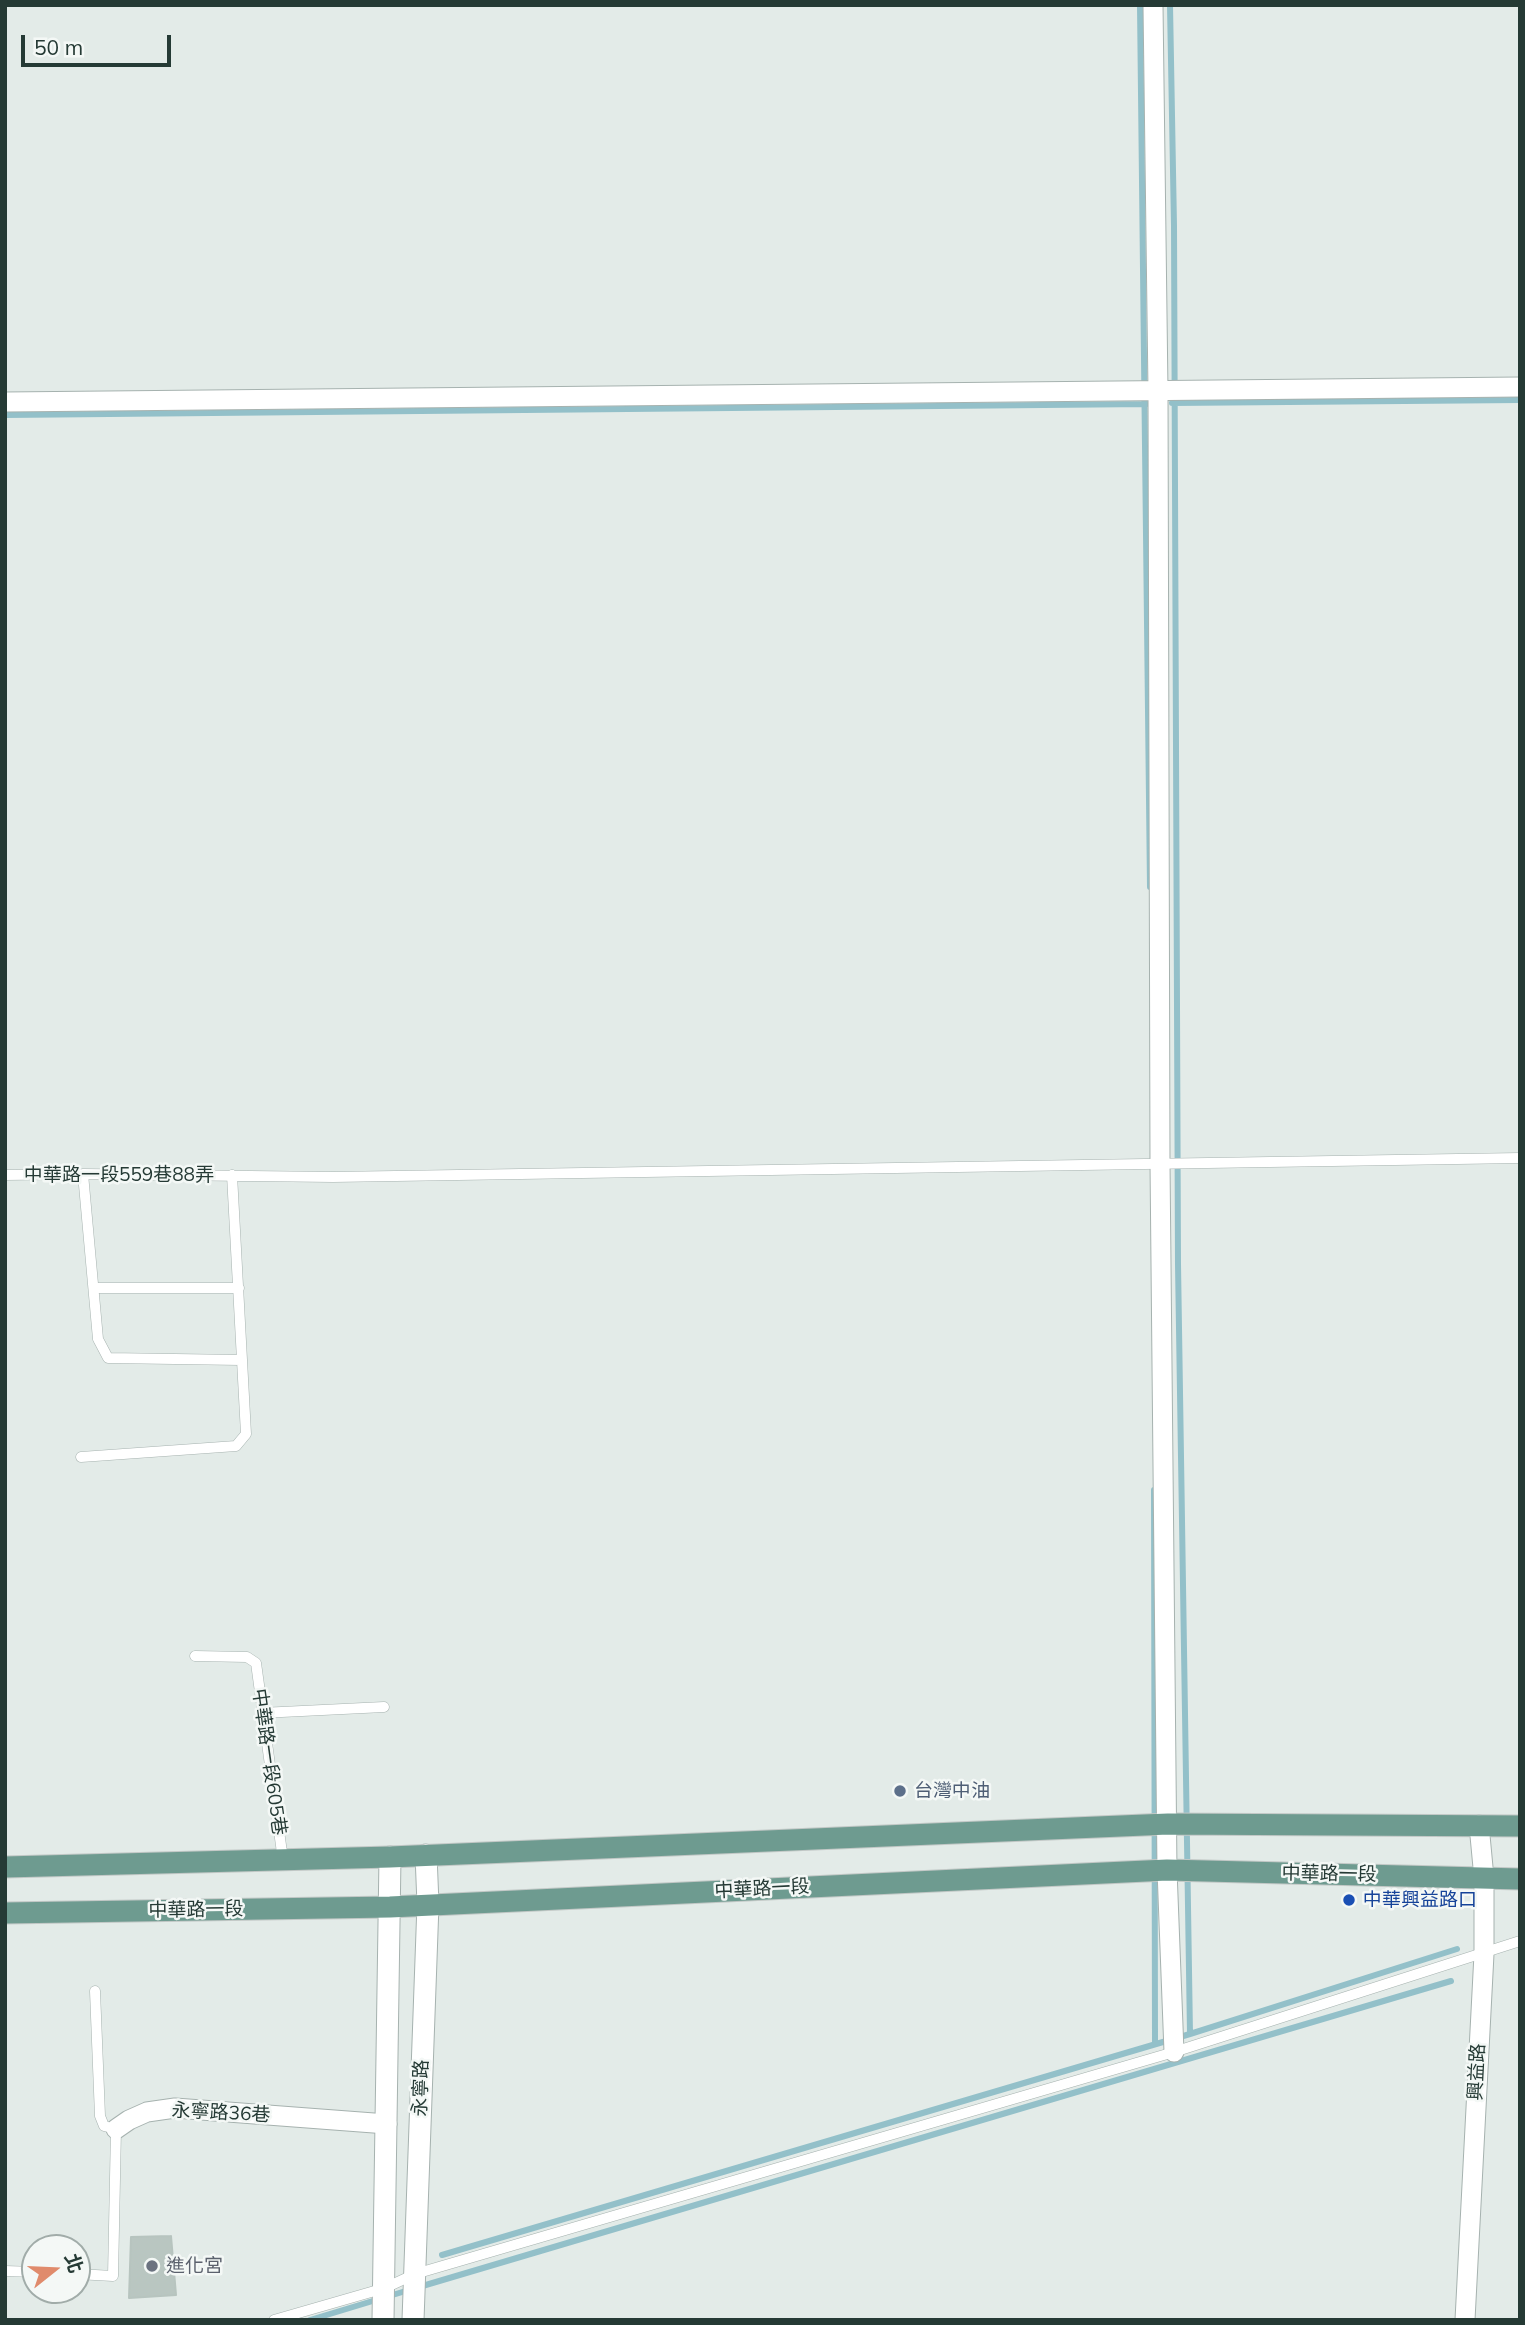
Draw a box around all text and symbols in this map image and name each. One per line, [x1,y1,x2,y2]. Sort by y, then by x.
scale bar [24,21,175,65]
text: 50 m [34,34,83,60]
street label: 中華路一段559巷88弄 [24,1164,214,1186]
street label: 中華路一段605巷 [247,1687,291,1837]
place label: 台灣中油 [914,1780,990,1802]
marker: 台灣中油 [892,1783,908,1799]
street label: 中華路一段 [1281,1862,1377,1886]
street label: 中華路一段 [714,1875,810,1903]
place label: 中華興益路口 [1363,1889,1477,1911]
marker: 中華興益路口 [1341,1892,1357,1908]
street label: 中華路一段 [148,1898,244,1922]
street label: 興益路 [1464,2043,1490,2101]
street label: 永寧路 [409,2059,433,2117]
street label: 永寧路36巷 [171,2099,271,2127]
north arrow [21,2234,91,2304]
text: 北 [60,2250,88,2276]
place label: 進化宮 [166,2255,223,2277]
marker: 進化宮 [144,2258,160,2274]

